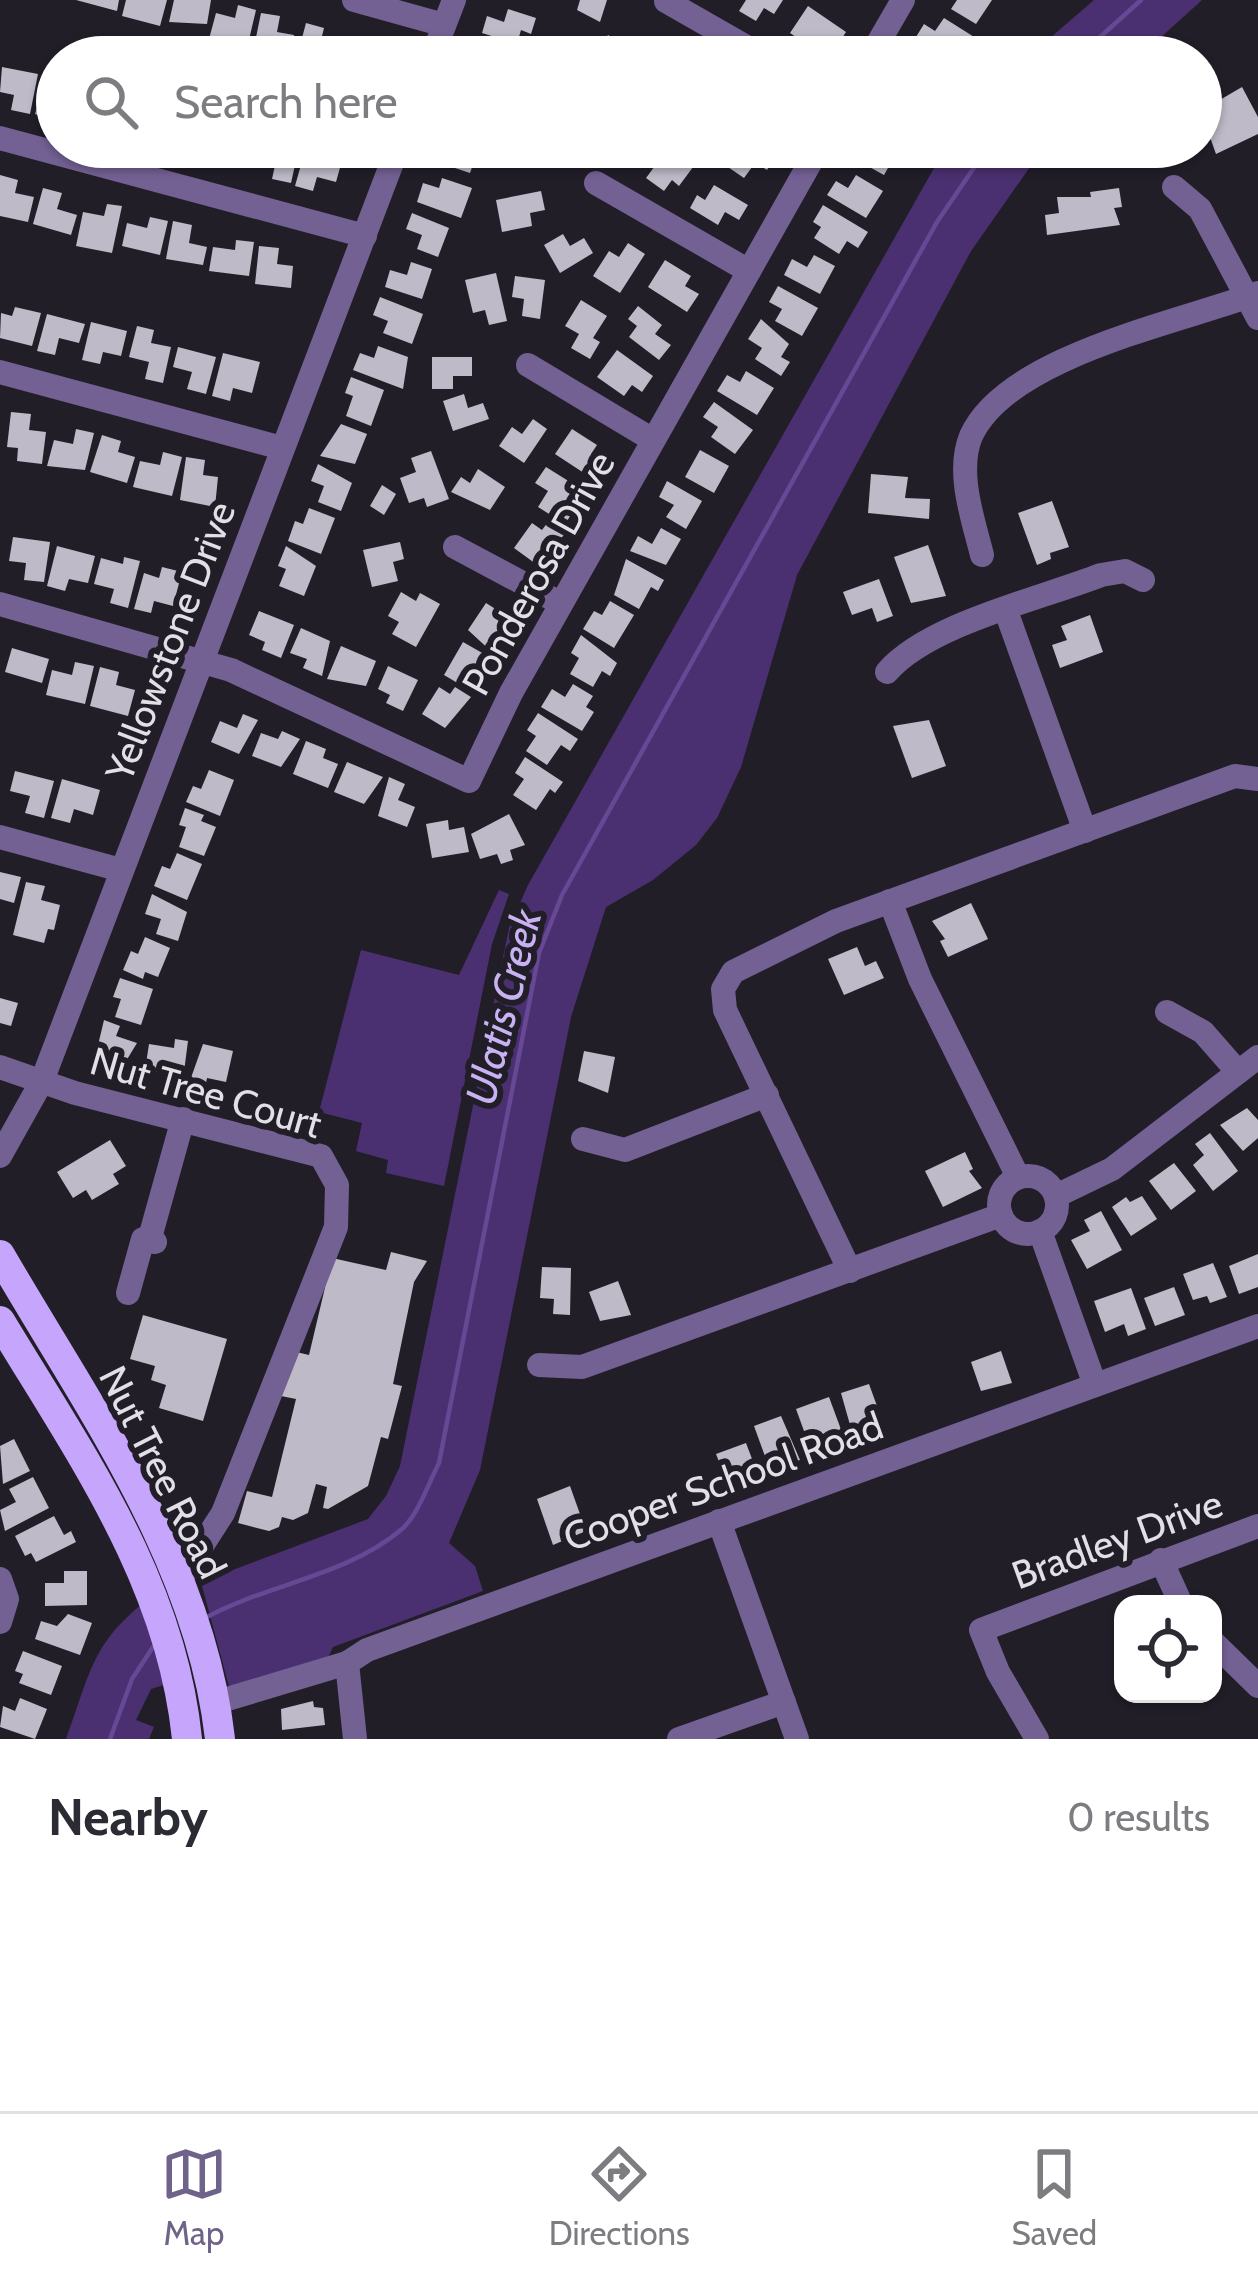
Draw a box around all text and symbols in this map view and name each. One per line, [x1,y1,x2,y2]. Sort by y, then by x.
search box [36,36,1222,168]
icon: search [78,69,144,135]
text: Search here [174,75,398,129]
street label: Ponderosa Drive [451,443,625,703]
street label: Yellowstone Drive [94,495,245,788]
water label: Ulatis Creek [454,903,553,1110]
street label: Nut Tree Court [85,1036,327,1148]
street label: Nut Tree Road [89,1358,237,1586]
street label: Cooper School Road [557,1401,889,1561]
street label: Bradley Drive [1005,1479,1229,1599]
map controls [1114,1595,1222,1703]
button: locate [1114,1595,1222,1703]
text: Nearby [48,1786,208,1848]
text: 0 results [1067,1793,1210,1841]
tab: Map [161,2141,227,2253]
tab: Directions [549,2141,690,2253]
tab: Saved [1011,2141,1097,2253]

